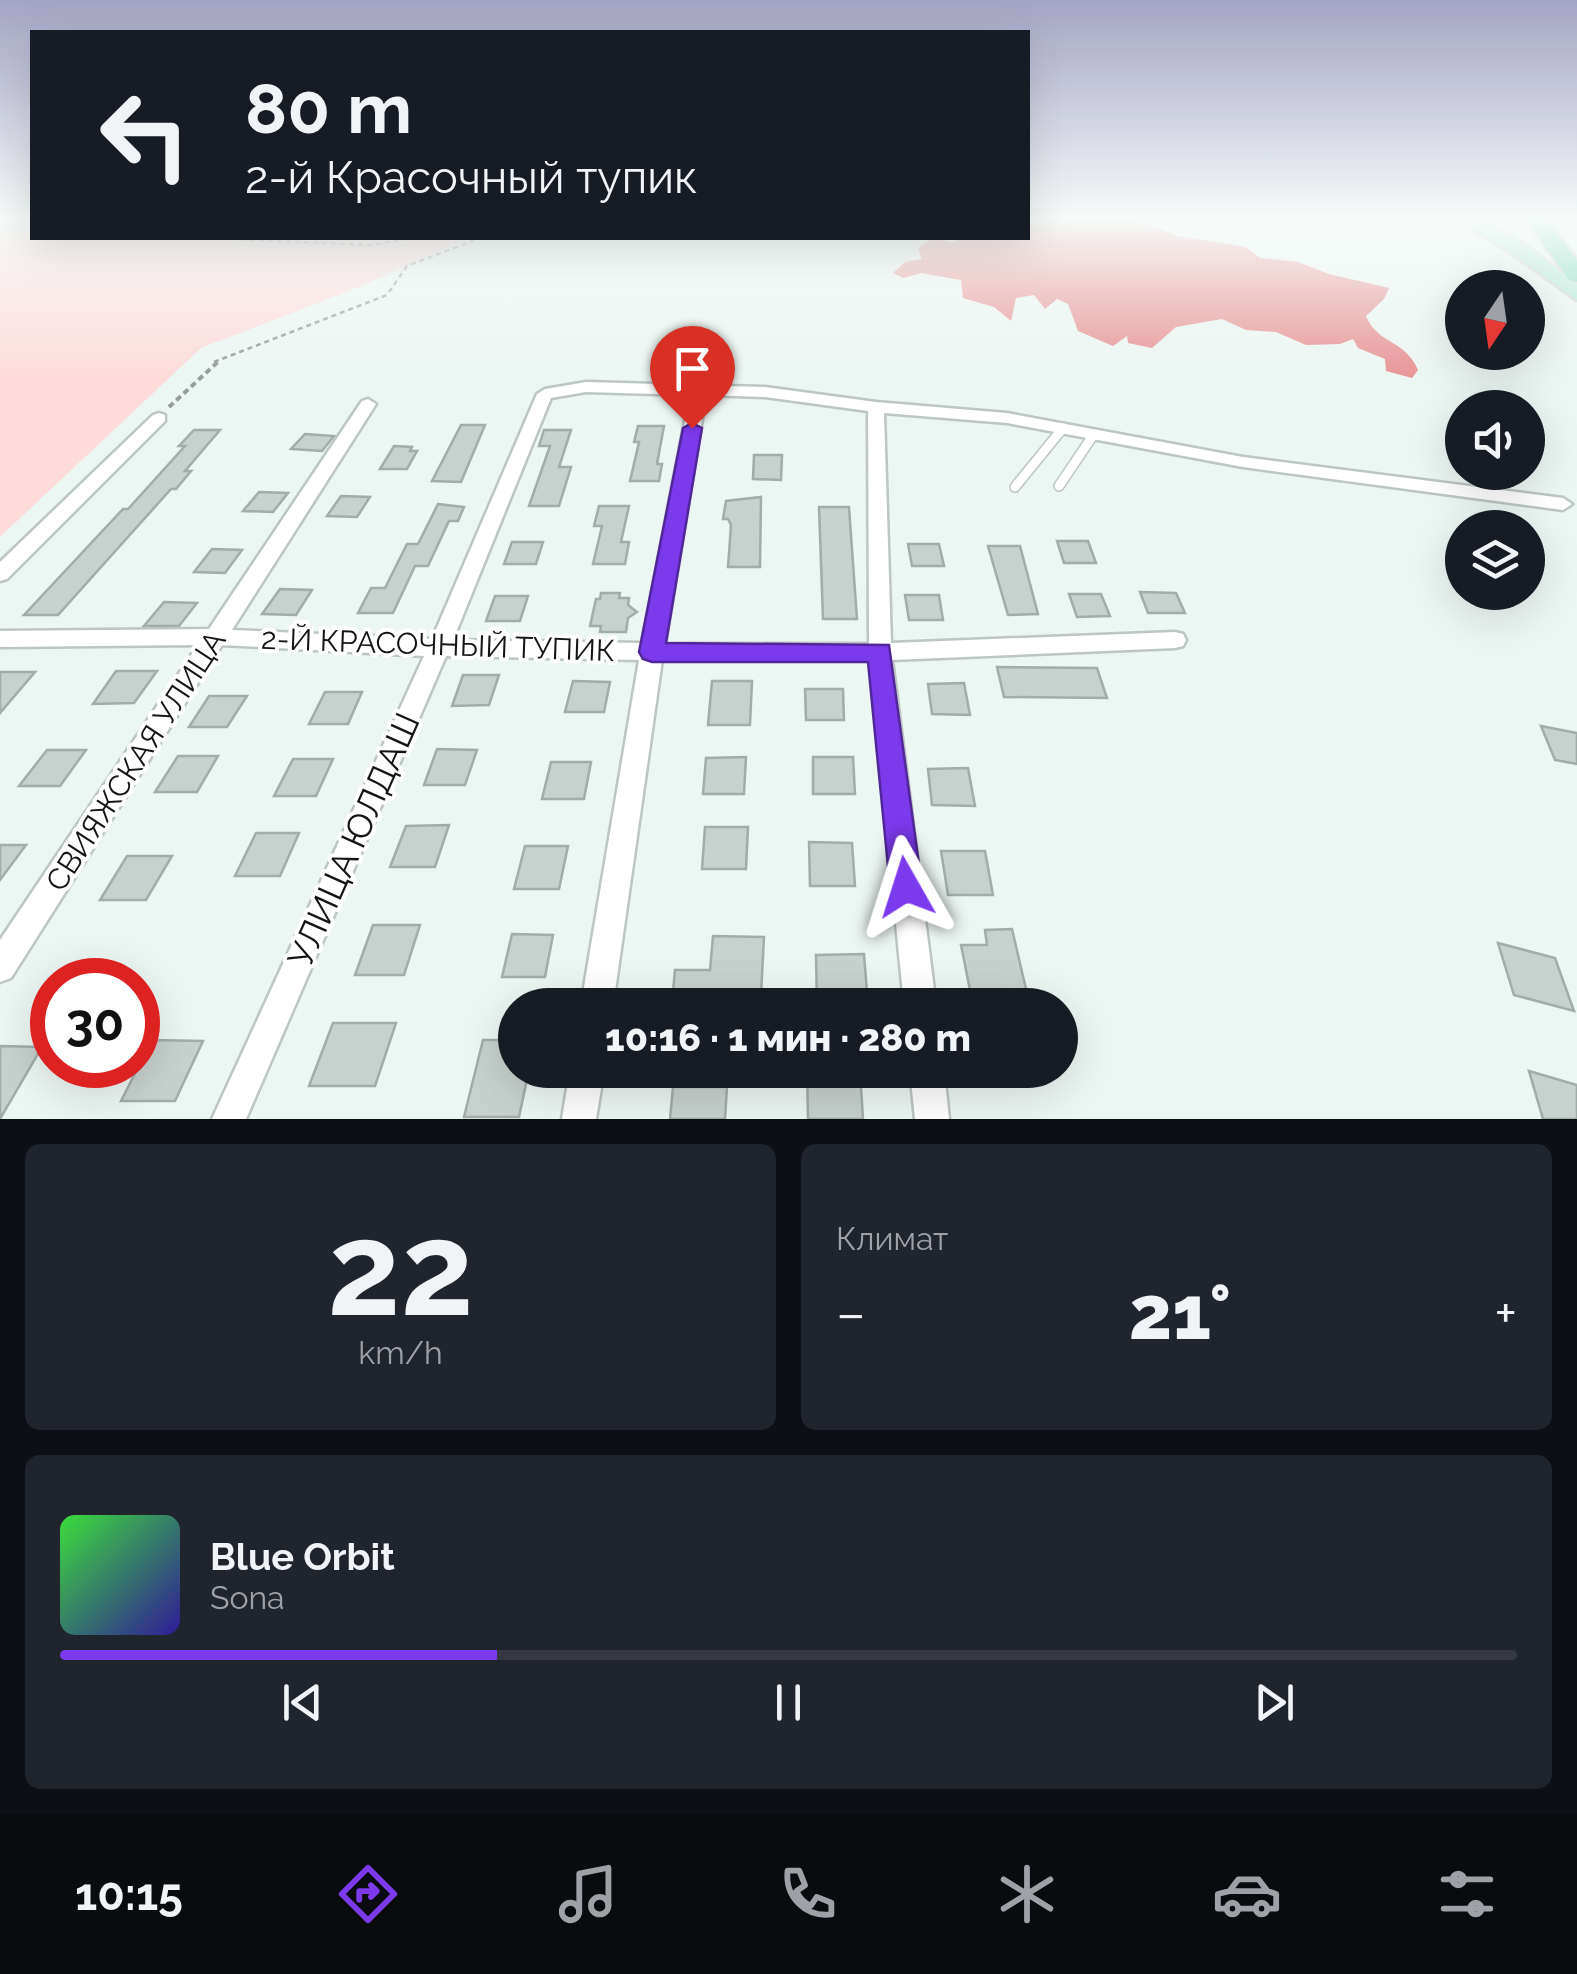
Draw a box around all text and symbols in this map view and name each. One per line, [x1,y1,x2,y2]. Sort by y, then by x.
text: 80 m [245,67,412,149]
icon: left [80,70,210,200]
text: 2-й Красочный тупик [245,151,697,204]
north arrow [1445,270,1545,370]
map controls [1445,270,1545,610]
pin [650,326,735,429]
icon: arrive [665,341,720,396]
button: sound [1445,390,1545,490]
button: layers [1445,510,1545,610]
street label: 2-Й КРАСОЧНЫЙ ТУПИК [261,621,615,668]
street label: СВИЯЖСКАЯ УЛИЦА [38,624,233,897]
street label: УЛИЦА ЮЛДАШ [279,706,428,973]
position arrow [854,835,958,939]
speed limit sign: 30 [30,958,160,1088]
text: 10:16 · 1 мин · 280 m [605,1015,971,1060]
text: 22 [327,1193,474,1345]
text: Климат [836,1220,948,1257]
text: 21° [1129,1268,1231,1357]
text: − [836,1281,866,1346]
text: + [1494,1281,1517,1346]
text: km/h [358,1334,443,1371]
text: Blue Orbit [210,1534,395,1579]
text: Sona [210,1579,285,1616]
icon: previous [275,1675,330,1730]
icon: pause [761,1675,816,1730]
icon: next [1247,1675,1302,1730]
icon: directions [333,1859,403,1929]
icon: music [553,1859,623,1929]
icon: phone [773,1859,843,1929]
icon: climate [992,1859,1062,1929]
icon: car [1212,1859,1282,1929]
icon: filters [1432,1859,1502,1929]
text: 10:15 [75,1868,183,1921]

